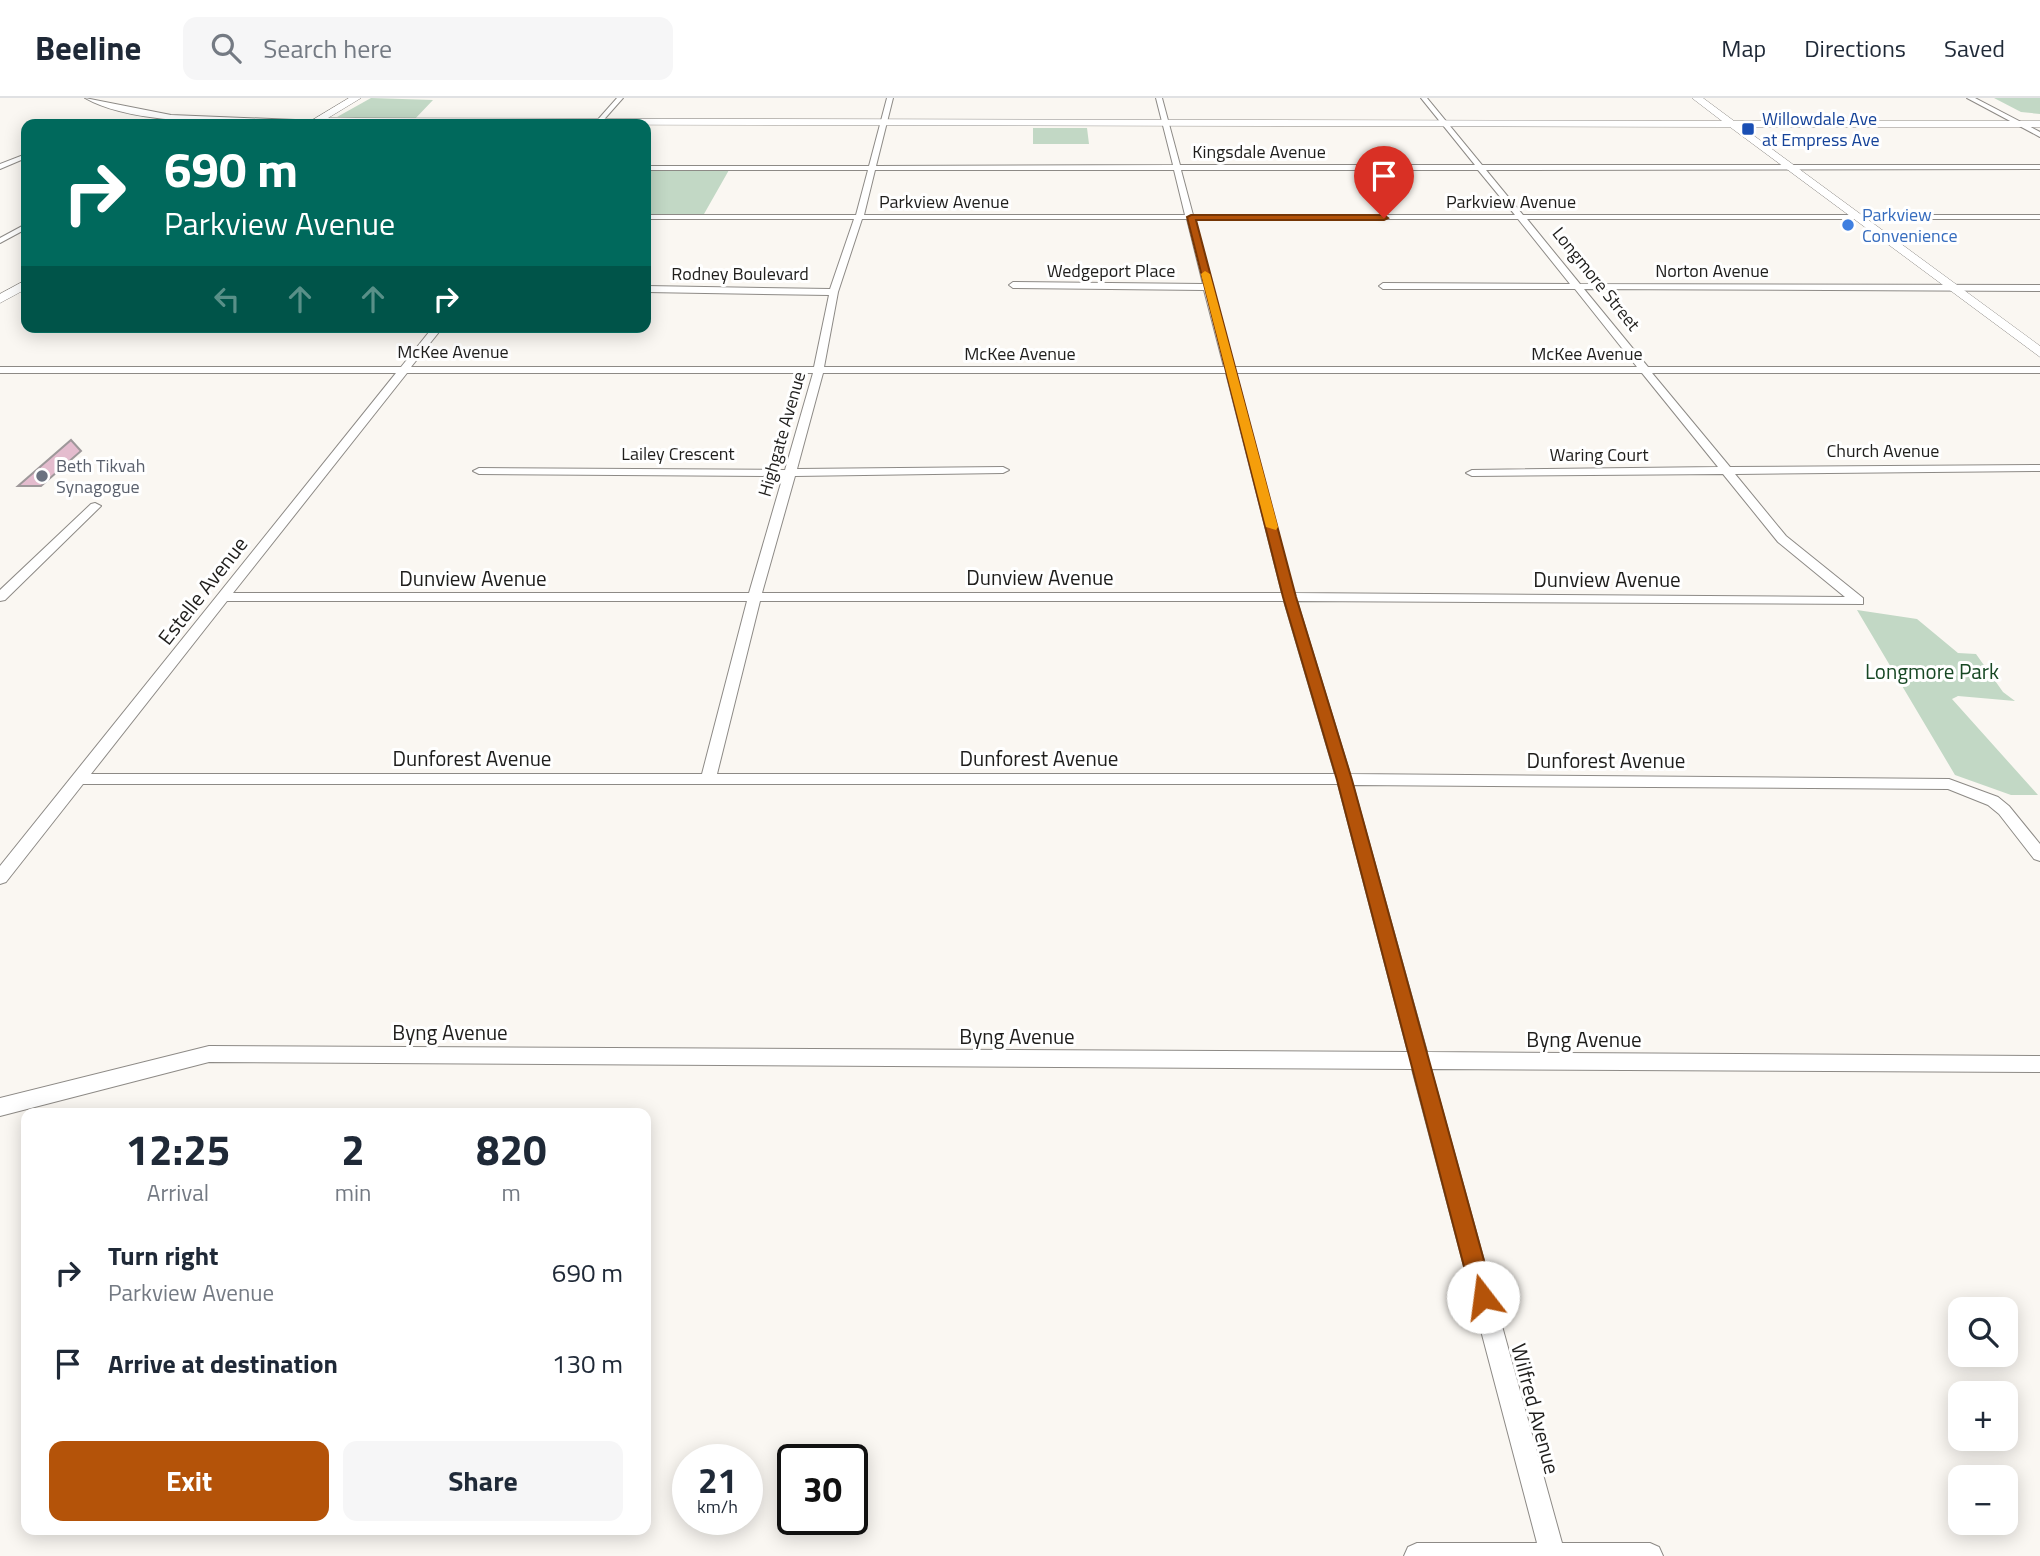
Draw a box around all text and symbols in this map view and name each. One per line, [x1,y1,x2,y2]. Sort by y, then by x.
search box [183,17,673,80]
text: Beeline [35,23,141,73]
icon: search [207,29,245,67]
text: Search here [263,29,392,68]
text: Map [1721,30,1766,66]
text: Directions [1804,30,1906,66]
text: Saved [1944,30,2005,66]
place label: Willowdale Ave at Empress Ave [1762,105,1880,153]
marker: Willowdale Ave at Empress Ave [1740,121,1756,137]
text: 690 m [164,131,298,206]
street label: Kingsdale Avenue [1192,138,1326,165]
pin [1354,146,1414,218]
icon: right [49,147,140,238]
icon: arrive [1365,157,1403,195]
street label: Parkview Avenue [879,188,1009,215]
street label: Parkview Avenue [1446,188,1576,215]
text: Parkview Avenue [164,199,395,247]
place label: Parkview Convenience [1862,201,1957,249]
marker: Parkview Convenience [1840,217,1856,233]
street label: Longmore Street [1546,221,1647,337]
street label: Wedgeport Place [1047,257,1175,284]
street label: Norton Avenue [1655,257,1769,284]
street label: Rodney Boulevard [671,260,809,287]
icon: left [208,280,246,318]
icon: ahead [281,280,319,318]
icon: ahead [354,280,392,318]
icon: right [427,280,465,318]
street label: McKee Avenue [397,338,509,365]
street label: McKee Avenue [964,340,1076,367]
street label: McKee Avenue [1531,340,1643,367]
street label: Highgate Avenue [751,368,812,500]
street label: Church Avenue [1827,437,1939,464]
street label: Lailey Crescent [621,440,735,467]
street label: Waring Court [1550,441,1649,468]
place label: Beth Tikvah Synagogue [56,452,145,500]
marker: Beth Tikvah Synagogue [34,468,50,484]
street label: Estelle Avenue [150,529,255,651]
street label: Dunview Avenue [966,561,1114,593]
street label: Dunview Avenue [399,562,547,594]
street label: Dunview Avenue [1533,563,1681,595]
park label: Longmore Park [1865,655,1999,687]
street label: Dunforest Avenue [393,742,551,774]
street label: Dunforest Avenue [960,742,1118,774]
street label: Dunforest Avenue [1527,744,1685,776]
street label: Byng Avenue [392,1016,508,1048]
street label: Byng Avenue [959,1020,1075,1052]
street label: Byng Avenue [1526,1023,1642,1055]
text: 12:25 [125,1117,230,1181]
text: 2 [341,1117,365,1181]
text: 820 [476,1117,546,1181]
text: Arrival [147,1175,209,1210]
text: min [335,1175,371,1210]
text: m [502,1175,521,1210]
text: Turn right [108,1236,219,1275]
text: 690 m [552,1253,623,1292]
icon: right [49,1254,87,1292]
position arrow [1446,1260,1520,1334]
text: Parkview Avenue [108,1275,274,1310]
map controls [1948,1297,2018,1535]
button: search [1948,1297,2018,1367]
street label: Wilfred Avenue [1503,1340,1569,1478]
text: Arrive at destination [108,1344,338,1383]
text: 130 m [552,1344,623,1383]
icon: arrive [49,1345,87,1383]
button: + [1948,1381,2018,1451]
button: Exit [49,1441,329,1521]
button: Share [343,1441,623,1521]
speed limit sign: 30 [777,1444,868,1535]
text: 21 [698,1453,737,1507]
button: − [1948,1465,2018,1535]
text: km/h [697,1493,738,1520]

